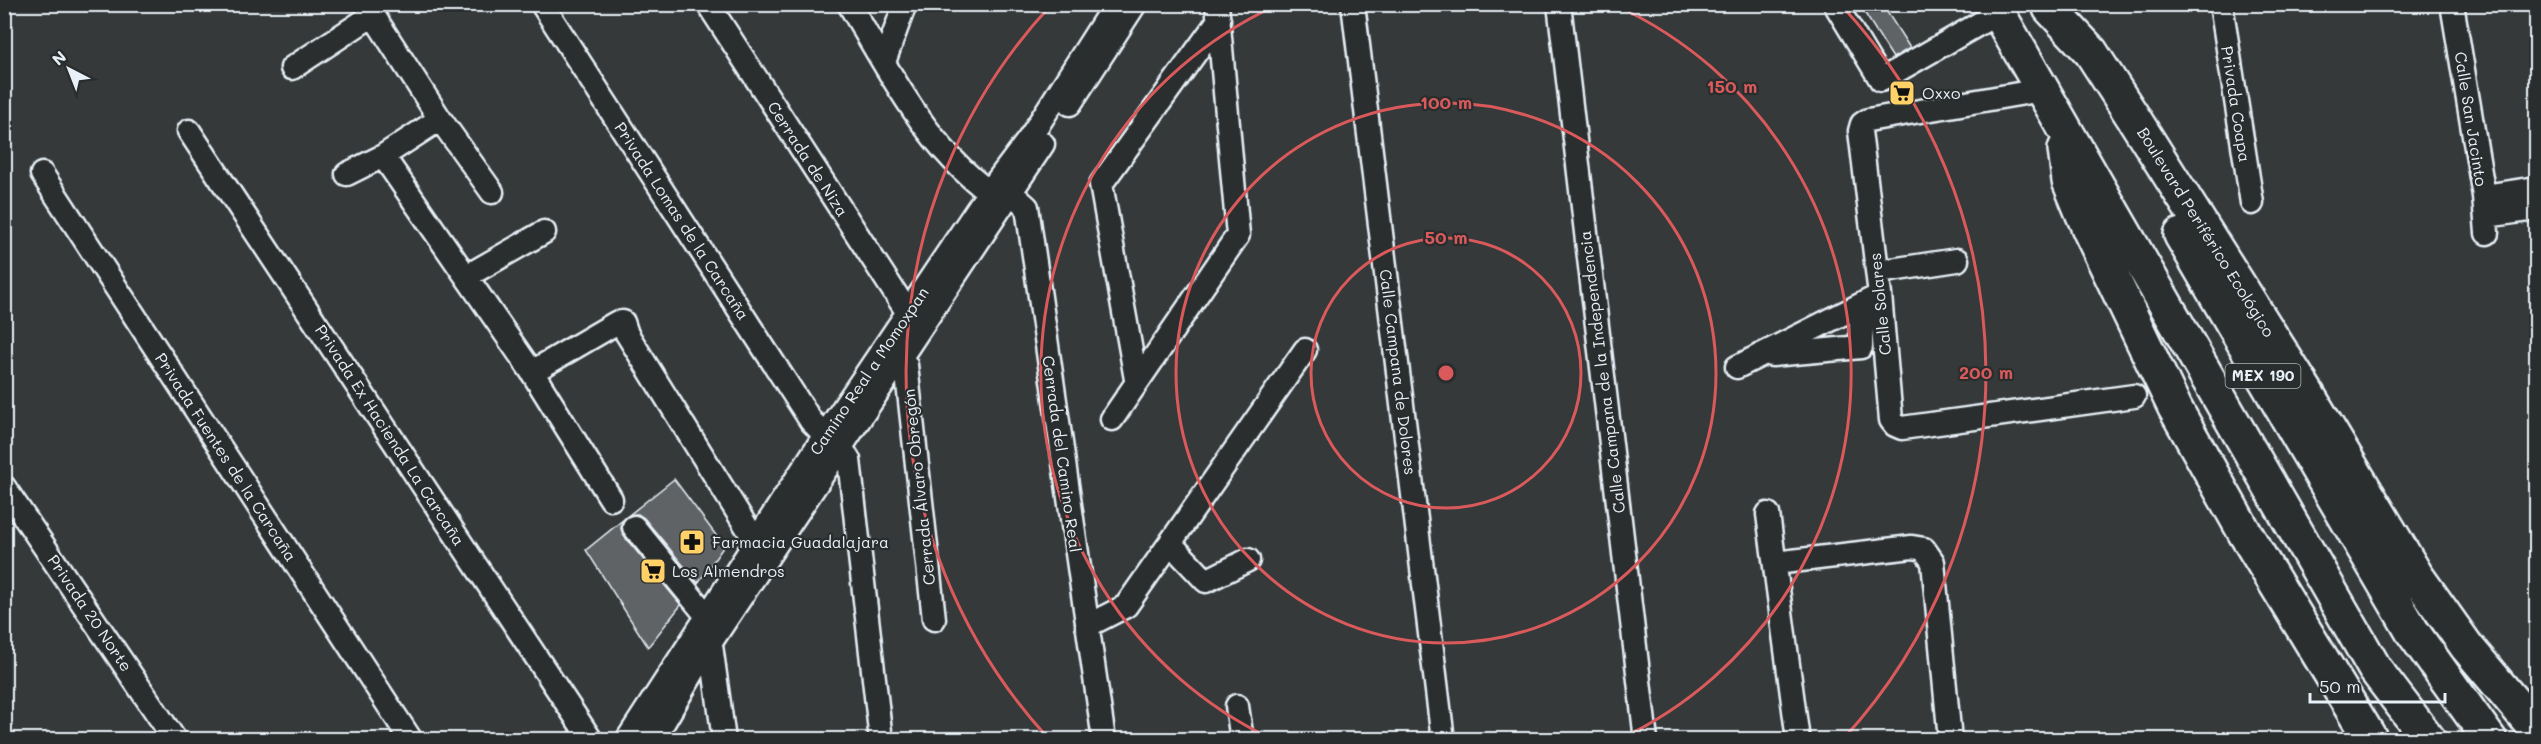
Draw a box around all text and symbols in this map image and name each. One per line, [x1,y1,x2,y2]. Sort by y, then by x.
north arrow [39,39,99,99]
street label: Privada Coapa [2217,44,2256,163]
text: N [47,46,70,69]
street label: Calle San Jacinto [2450,50,2492,188]
text: 150 m [1707,74,1757,98]
supermarket icon: Oxxo [1887,78,1917,108]
place label: Oxxo [1922,82,1960,103]
text: 100 m [1420,90,1472,114]
street label: Cerrada de Niza [763,97,854,220]
street label: Privada Lomas de la Carcaña [610,118,754,324]
street label: Boulevard Periférico Ecológico [2133,123,2280,341]
text: 50 m [1425,225,1467,249]
street label: Calle Campana de la Independencia [1574,230,1629,514]
street label: Calle Solares [1864,252,1895,356]
street label: Calle Campana de Dolores [1375,268,1422,476]
street label: Camino Real a Momoxpan [804,283,933,459]
street label: Privada Ex Hacienda La Carcaña [311,320,470,549]
street label: Privada Fuentes de la Carcaña [151,348,302,565]
street label: Cerrada del Camino Real [1038,354,1087,554]
text: 200 m [1959,360,2013,384]
centre of rings [1436,363,1456,383]
road number: MEX 190 [2226,364,2300,388]
street label: Cerrada Álvaro Obregón [898,388,939,586]
pharmacy icon: Farmacia Guadalajara [677,527,707,557]
place label: Farmacia Guadalajara [712,531,889,552]
street label: Privada 20 Norte [44,550,137,675]
supermarket icon: Los Almendros [638,556,668,586]
place label: Los Almendros [672,560,785,581]
scale bar [2310,666,2445,704]
text: 50 m [2319,674,2361,698]

